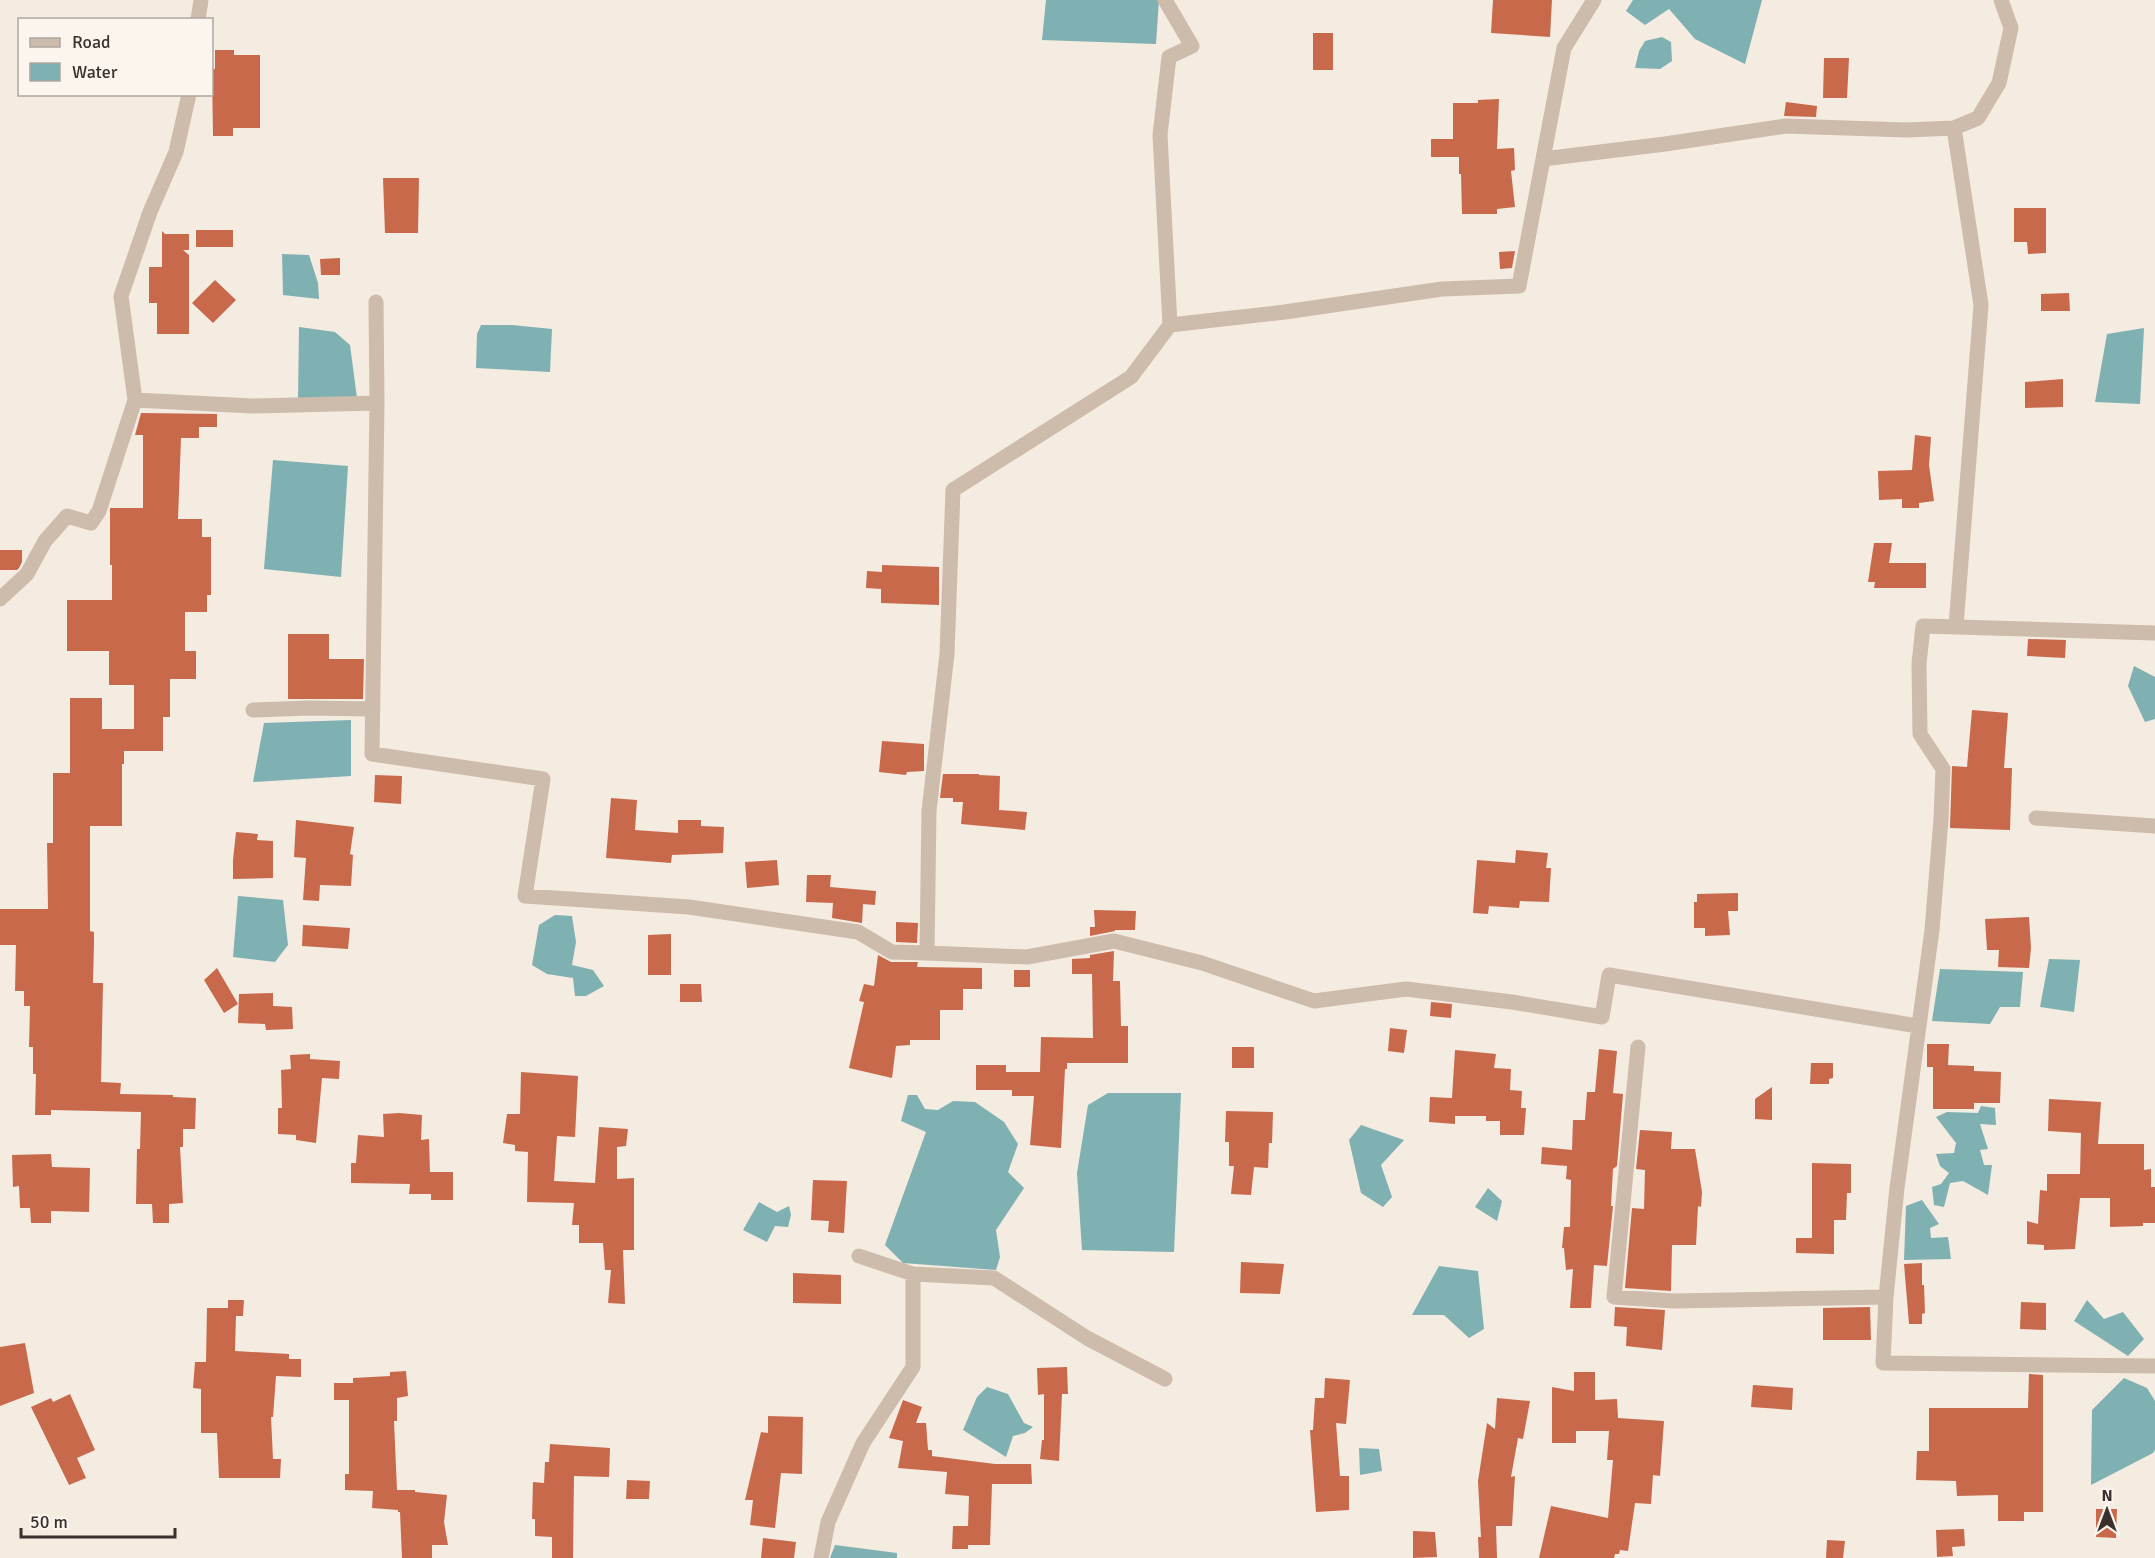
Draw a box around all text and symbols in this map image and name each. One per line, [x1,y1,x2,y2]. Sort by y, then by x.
legend [18,18,213,96]
text: Road [72,31,111,53]
text: Water [72,61,118,83]
north arrow [2077,1480,2137,1540]
text: N [2101,1486,2113,1506]
scale bar [21,1501,176,1539]
text: 50 m [30,1511,68,1533]

